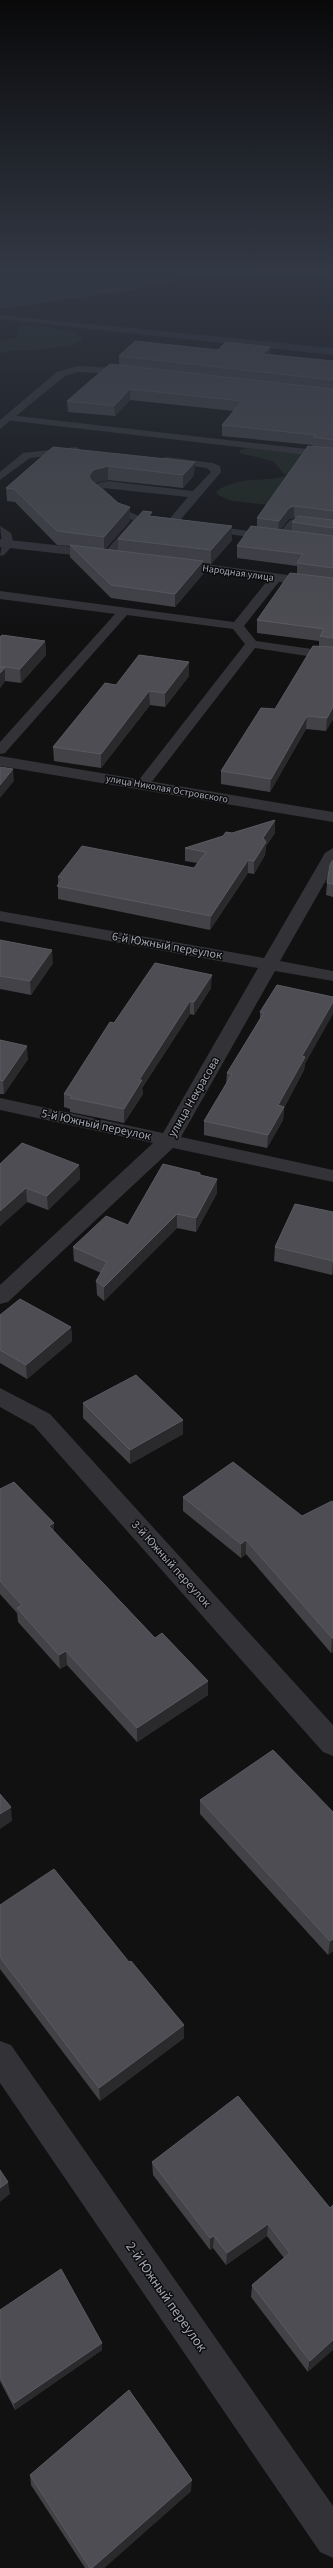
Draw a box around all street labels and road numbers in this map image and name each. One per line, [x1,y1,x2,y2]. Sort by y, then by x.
street label: Народная улица [201,561,275,585]
street label: улица Николая Островского [105,771,229,807]
street label: 6-й Южный переулок [111,928,223,964]
street label: улица Некрасова [164,1054,224,1140]
street label: 5-й Южный переулок [40,1105,152,1145]
street label: 3-й Южный переулок [127,1517,215,1611]
street label: 2-й Южный переулок [120,2238,212,2356]

